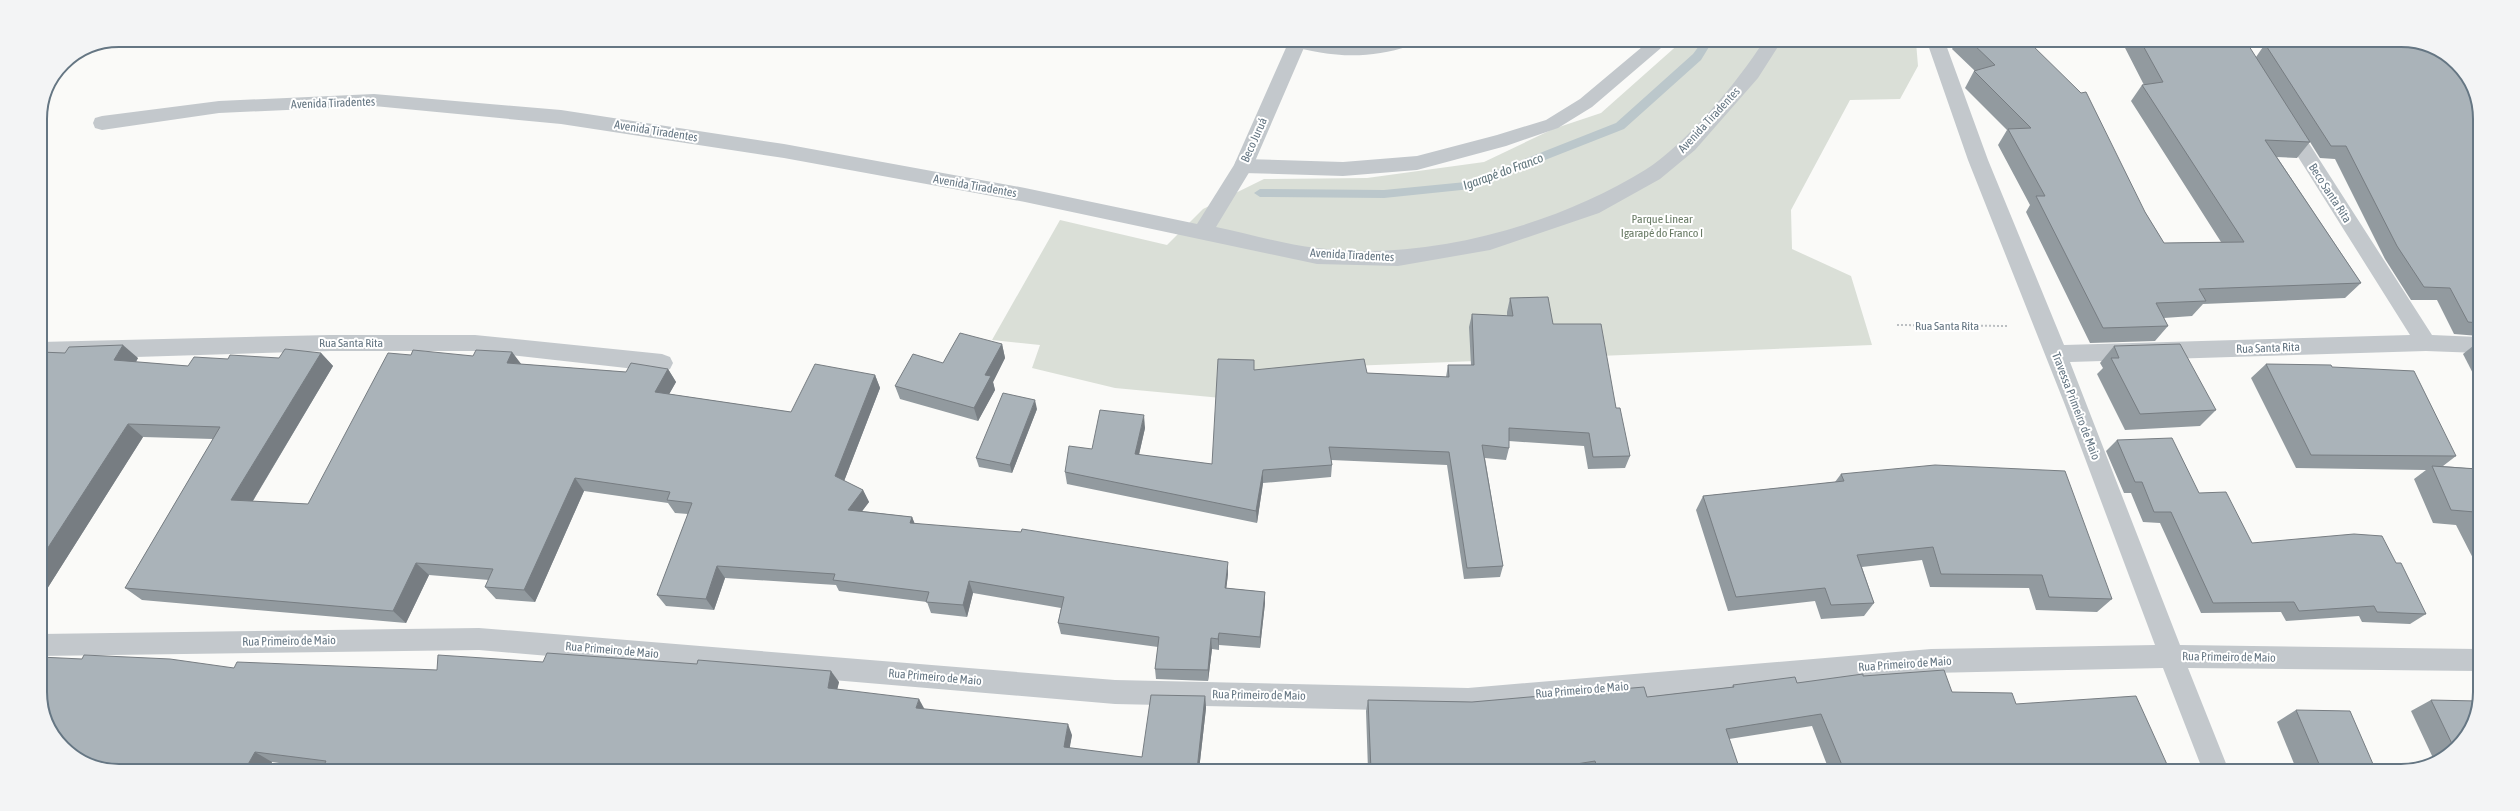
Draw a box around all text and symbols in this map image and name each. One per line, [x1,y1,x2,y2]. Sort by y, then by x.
street label: Avenida Tiradentes [1675,84,1743,156]
street label: Avenida Tiradentes [291,95,375,111]
street label: Beco Juruá [1238,116,1270,164]
street label: Avenida Tiradentes [613,117,699,145]
water label: Igarapé do Franco [1461,150,1545,193]
street label: Beco Santa Rita [2306,161,2354,225]
street label: Avenida Tiradentes [932,172,1018,200]
park label: Parque Linear Igarapé do Franco I [1621,212,1703,240]
street label: Avenida Tiradentes [1310,246,1394,264]
street label: Rua Santa Rita [1915,319,1979,333]
street label: Rua Santa Rita [319,336,383,350]
street label: Rua Santa Rita [2236,340,2300,356]
street label: Travessa Primeiro de Maio [2049,350,2103,462]
street label: Rua Primeiro de Maio [242,633,336,649]
street label: Rua Primeiro de Maio [565,639,660,661]
street label: Rua Primeiro de Maio [2182,649,2276,665]
street label: Rua Primeiro de Maio [1858,654,1953,674]
street label: Rua Primeiro de Maio [888,666,983,688]
street label: Rua Primeiro de Maio [1535,679,1630,701]
street label: Rua Primeiro de Maio [1212,687,1306,703]

